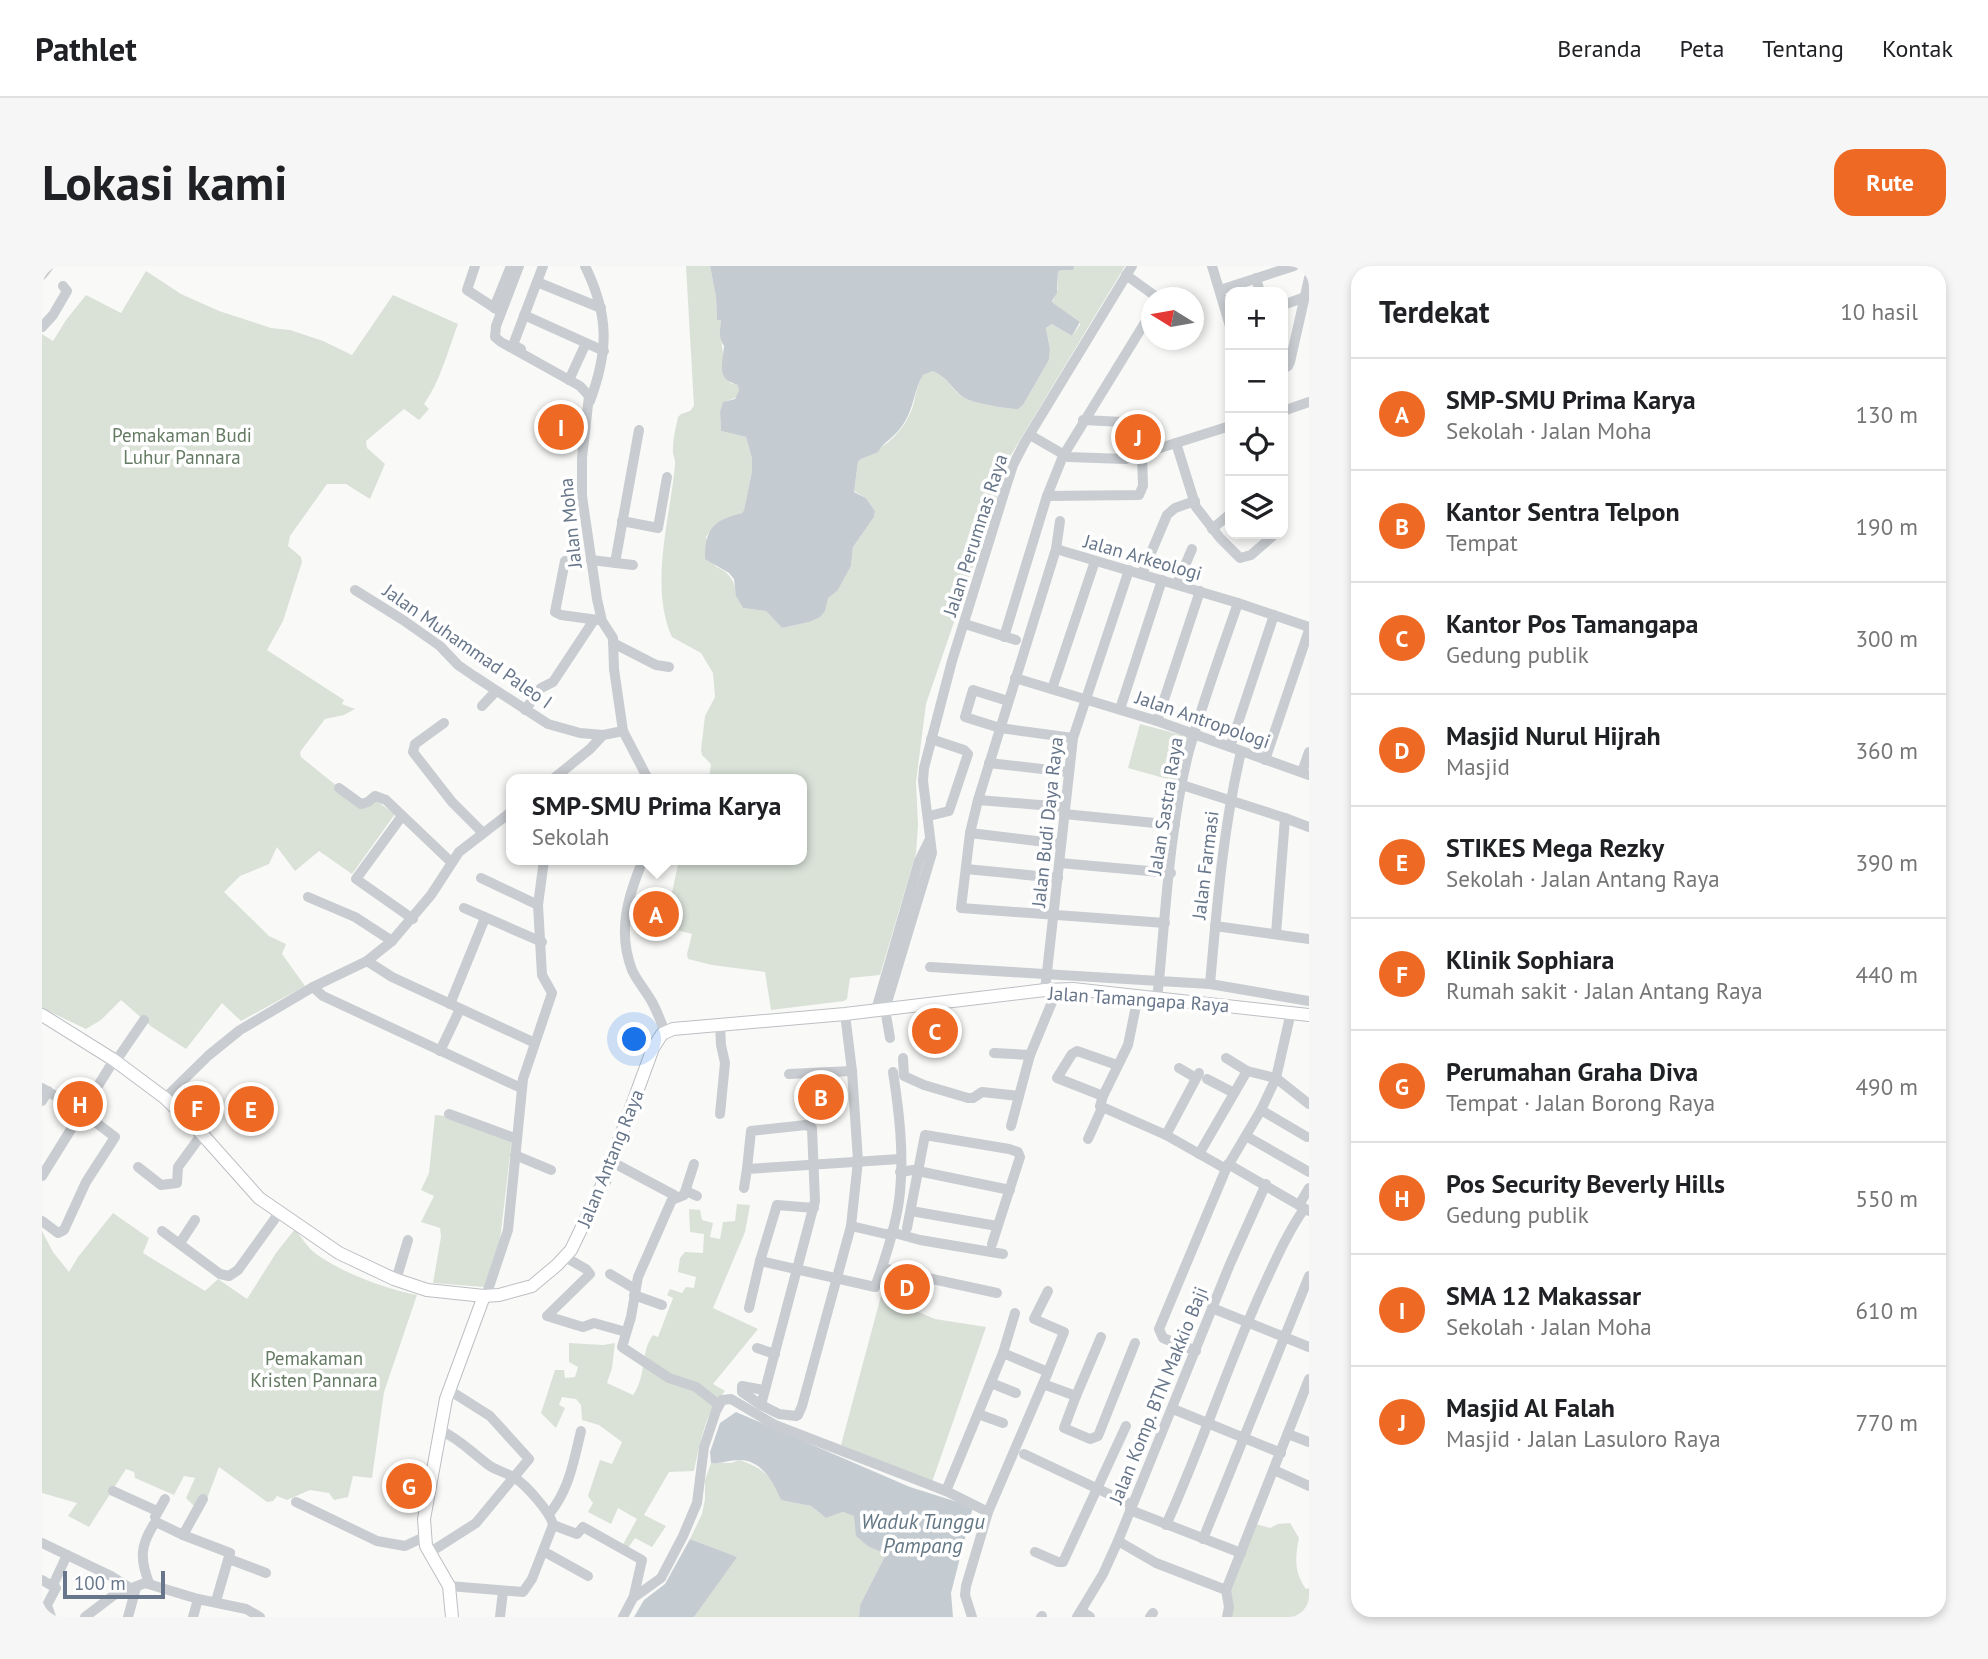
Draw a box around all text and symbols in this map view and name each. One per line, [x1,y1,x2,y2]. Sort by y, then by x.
text: Pathlet [35,27,137,70]
text: Beranda [1557,33,1642,64]
text: Peta [1680,33,1724,64]
text: Tentang [1762,33,1844,64]
text: Kontak [1882,33,1953,64]
button: Rute [1834,149,1946,216]
text: Lokasi kami [42,150,287,214]
north arrow [1141,287,1204,350]
map controls [1225,287,1288,539]
button: + [1225,287,1288,350]
text: Terdekat [1379,292,1489,331]
text: 10 hasil [1840,297,1918,326]
button: − [1225,350,1288,413]
text: SMP-SMU Prima Karya [1446,383,1696,416]
text: A [1395,400,1409,429]
text: 130 m [1856,400,1918,429]
pin: I [538,401,584,453]
pin: J [1115,411,1161,463]
button: locate [1225,413,1288,476]
text: Sekolah · Jalan Moha [1446,416,1652,445]
park label: Pemakaman Budi Luhur Pannara [112,423,252,469]
street label: Jalan Perumnas Raya [937,451,1012,620]
button: layers [1225,476,1288,539]
street label: Jalan Moha [553,477,587,570]
text: Kantor Sentra Telpon [1446,495,1680,528]
text: B [1395,512,1409,541]
text: 190 m [1856,512,1918,541]
street label: Jalan Arkeologi [1080,528,1205,585]
text: Tempat [1446,528,1518,557]
street label: Jalan Muhammad Paleo I [378,578,557,714]
text: Kantor Pos Tamangapa [1446,607,1699,640]
text: C [1396,624,1408,653]
text: 300 m [1856,624,1918,653]
text: Gedung publik [1446,640,1589,669]
street label: Jalan Antropologi [1132,684,1274,753]
text: Masjid Nurul Hijrah [1446,719,1661,752]
street label: Jalan Sastra Raya [1142,735,1188,878]
street label: Jalan Budi Daya Raya [1026,736,1068,909]
text: D [1395,736,1409,765]
text: 360 m [1856,736,1918,765]
text: Masjid [1446,752,1510,781]
popup [506,774,807,865]
text: SMP-SMU Prima Karya [532,789,781,822]
street label: Jalan Farmasi [1186,809,1224,922]
text: Sekolah [532,822,609,851]
text: STIKES Mega Rezky [1446,831,1664,864]
text: E [1396,848,1408,877]
text: 390 m [1856,848,1918,877]
text: Sekolah · Jalan Antang Raya [1446,864,1720,893]
pin: A [633,888,679,940]
text: Klinik Sophiara [1446,943,1614,976]
text: F [1396,960,1408,989]
text: 440 m [1856,960,1918,989]
text: Rumah sakit · Jalan Antang Raya [1446,976,1763,1005]
street label: Jalan Tamangapa Raya [1047,981,1230,1017]
pin: C [912,1005,958,1057]
your location [617,1022,651,1056]
text: Perumahan Graha Diva [1446,1055,1698,1088]
pin: B [798,1071,844,1123]
text: G [1395,1072,1409,1101]
text: 490 m [1856,1072,1918,1101]
pin: H [57,1078,103,1130]
pin: F [174,1082,220,1134]
pin: E [228,1083,274,1135]
street label: Jalan Antang Raya [571,1086,649,1231]
text: Tempat · Jalan Borong Raya [1446,1088,1715,1117]
text: Pos Security Beverly Hills [1446,1167,1725,1200]
text: H [1395,1184,1409,1213]
text: 550 m [1856,1184,1918,1213]
text: Gedung publik [1446,1200,1589,1229]
pin: D [884,1261,930,1313]
text: SMA 12 Makassar [1446,1279,1641,1312]
street label: Jalan Komp. BTN Makkio Baji [1103,1283,1213,1508]
text: I [1399,1296,1405,1325]
text: 610 m [1856,1296,1918,1325]
text: Sekolah · Jalan Moha [1446,1312,1652,1341]
park label: Pemakaman Kristen Pannara [250,1346,378,1392]
text: Masjid Al Falah [1446,1391,1615,1424]
text: J [1398,1408,1406,1437]
text: 770 m [1856,1408,1918,1437]
text: Masjid · Jalan Lasuloro Raya [1446,1424,1721,1453]
pin: G [386,1460,432,1512]
water label: Waduk Tunggu Pampang [861,1508,985,1559]
scale bar [63,1568,164,1600]
text: 100 m [74,1571,126,1595]

